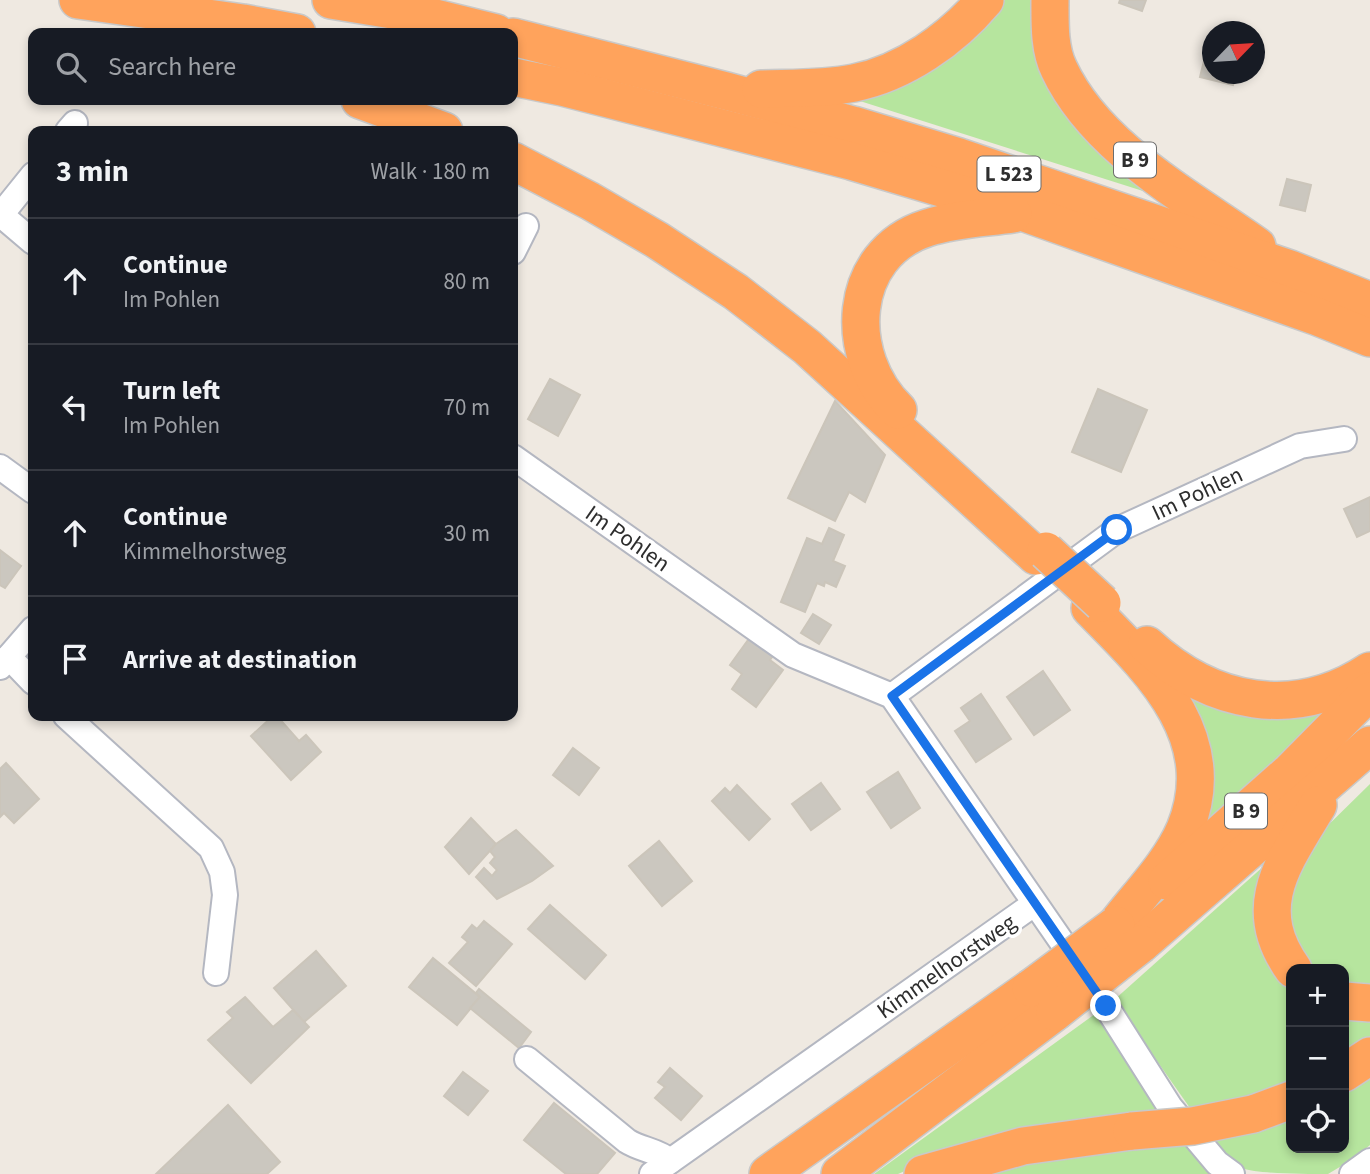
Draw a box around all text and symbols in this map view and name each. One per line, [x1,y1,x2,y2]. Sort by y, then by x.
north arrow [1202,21,1265,84]
search box [28,28,518,105]
icon: search [52,48,90,86]
text: Search here [108,48,236,85]
road number: B 9 [1114,142,1156,178]
text: 3 min [56,150,129,193]
text: Walk · 180 m [371,155,490,188]
road number: L 523 [978,156,1040,192]
text: Continue [123,246,228,283]
icon: ahead [56,262,94,300]
text: 80 m [443,265,490,298]
text: Im Pohlen [123,283,220,316]
text: Turn left [123,372,220,409]
icon: left [56,388,94,426]
text: 70 m [443,391,490,424]
text: Im Pohlen [123,409,220,442]
street label: Im Pohlen [1146,458,1248,529]
street label: Im Pohlen [579,497,677,580]
text: Continue [123,498,228,535]
icon: ahead [56,514,94,552]
route start [1101,514,1132,545]
text: 30 m [443,517,490,550]
text: Kimmelhorstweg [123,535,286,568]
icon: arrive [56,640,94,678]
text: Arrive at destination [123,641,357,678]
road number: B 9 [1225,794,1267,828]
street label: Kimmelhorstweg [870,906,1023,1027]
map controls [1286,964,1349,1153]
button: + [1286,964,1349,1027]
route end [1090,990,1121,1021]
button: − [1286,1027,1349,1090]
button: locate [1286,1090,1349,1153]

